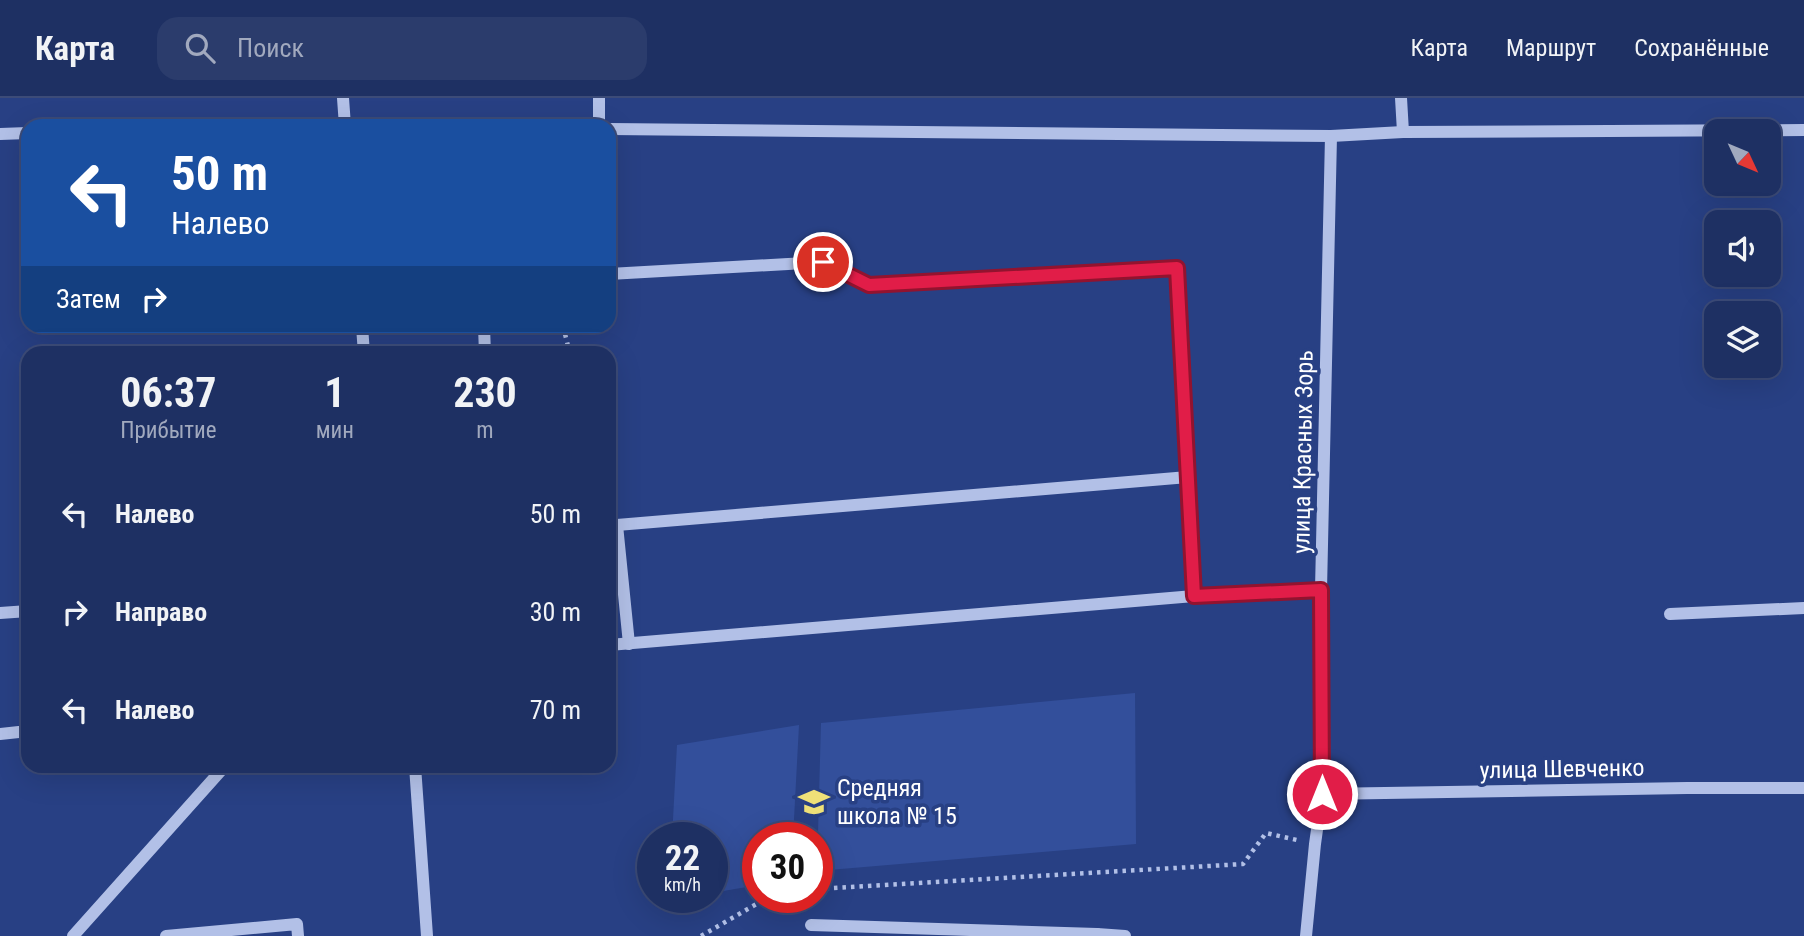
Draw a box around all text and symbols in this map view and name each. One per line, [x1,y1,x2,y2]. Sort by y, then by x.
search box [157,17,647,80]
text: Карта [35,29,115,68]
icon: search [181,29,219,67]
text: Поиск [237,33,304,63]
text: Карта [1411,34,1468,62]
text: Маршрут [1506,34,1596,62]
text: Сохранённые [1634,34,1769,62]
north arrow [1704,119,1782,196]
map controls [1704,119,1781,378]
text: 50 m [171,145,268,202]
icon: left [56,147,147,238]
text: Налево [171,204,270,242]
button: sound [1704,210,1781,287]
pin [793,232,853,292]
icon: arrive [804,243,842,281]
icon: right [135,280,173,318]
text: Затем [56,284,121,314]
button: layers [1704,301,1781,378]
street label: улица Красных Зорь [1287,350,1319,554]
text: 06:37 [120,368,217,417]
text: 1 [324,368,345,417]
text: 230 [453,368,517,417]
text: Прибытие [120,417,217,444]
text: мин [316,417,354,444]
text: m [476,417,494,444]
icon: left [56,495,94,533]
text: Налево [115,499,195,529]
text: 50 m [530,499,581,529]
icon: right [56,593,94,631]
text: Направо [115,597,207,627]
text: 30 m [530,597,581,627]
icon: left [56,691,94,729]
text: Налево [115,695,195,725]
text: 70 m [530,695,581,725]
street label: улица Шевченко [1479,754,1645,784]
position arrow [1285,757,1359,831]
place label: Средняя школа № 15 [837,774,957,830]
school or university icon: Средняя школа № 15 [797,785,831,819]
speed limit sign: 30 [742,822,833,913]
text: 22 [665,838,700,879]
text: km/h [664,874,701,895]

